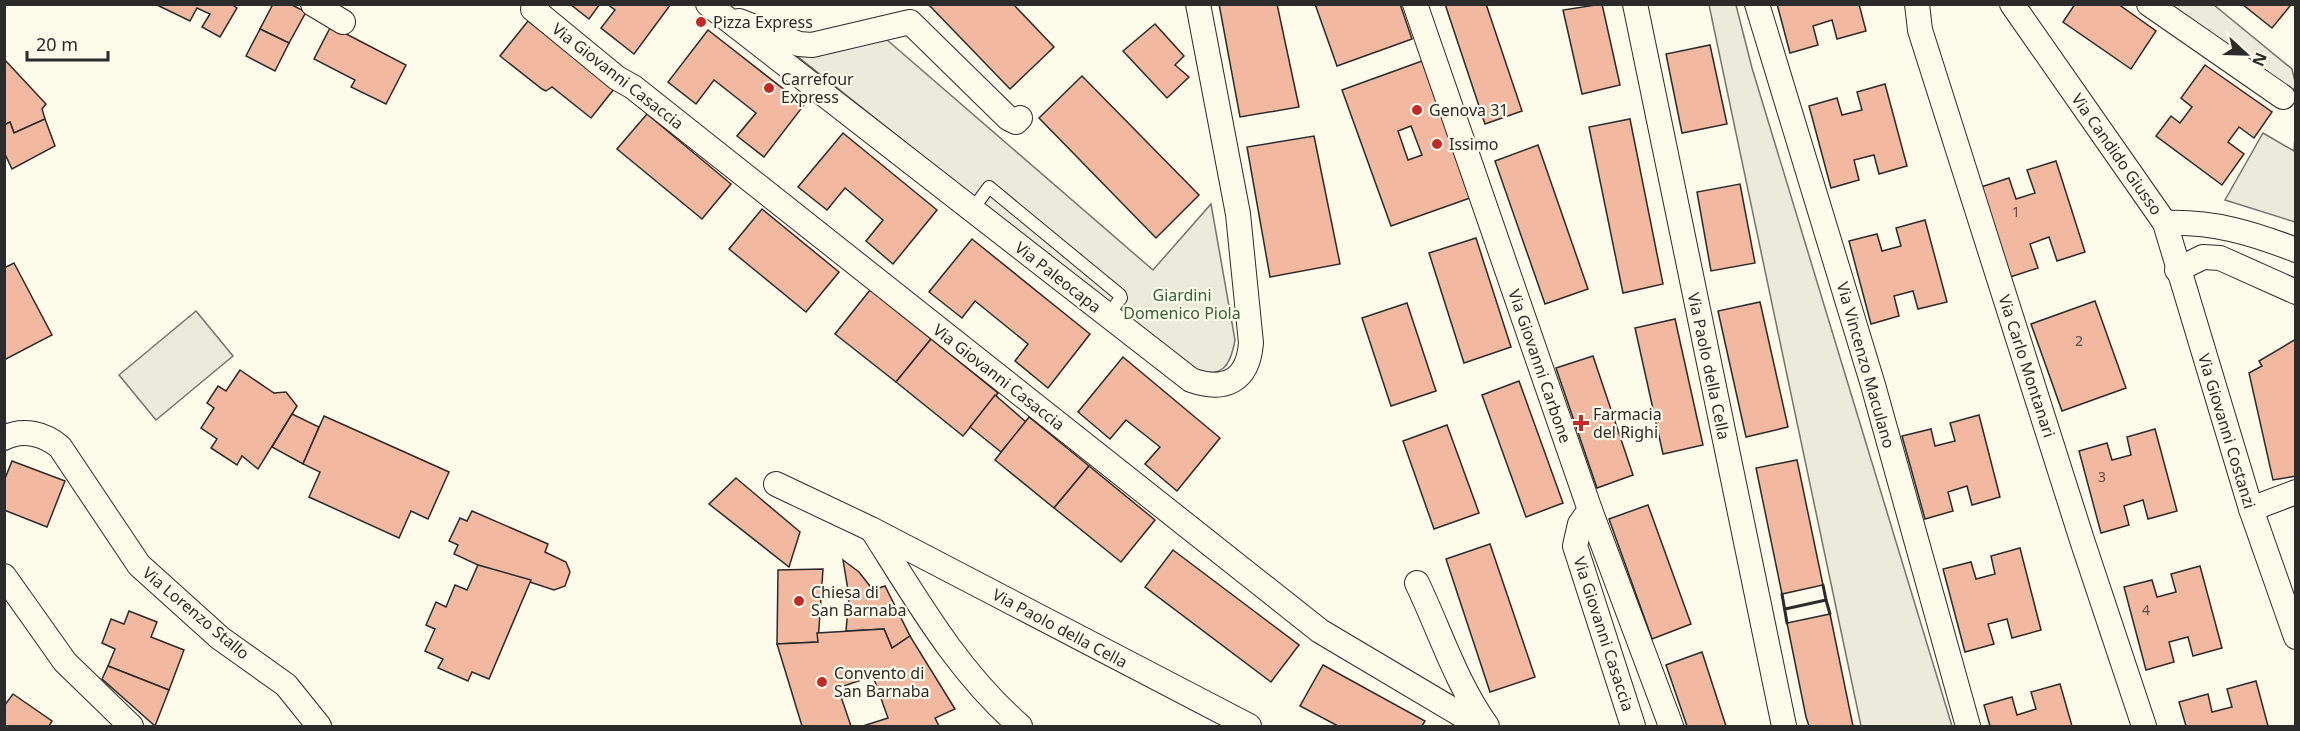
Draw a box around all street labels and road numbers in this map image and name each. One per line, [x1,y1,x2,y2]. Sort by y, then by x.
street label: Via Giovanni Casaccia [548,18,688,134]
street label: Via Candido Giusso [2067,89,2167,219]
street label: Via Paleocapa [1010,236,1106,318]
street label: Via Vincenzo Maculano [1832,279,1900,451]
street label: Via Giovanni Carbone [1503,286,1577,446]
street label: Via Paolo della Cella [1683,290,1735,442]
street label: Via Carlo Montanari [1994,292,2060,440]
street label: Via Giovanni Casaccia [929,319,1069,435]
street label: Via Giovanni Costanzi [2193,351,2261,511]
street label: Via Giovanni Casaccia [1569,554,1639,714]
street label: Via Lorenzo Stallo [138,562,254,664]
street label: Via Paolo della Cella [989,583,1131,673]

